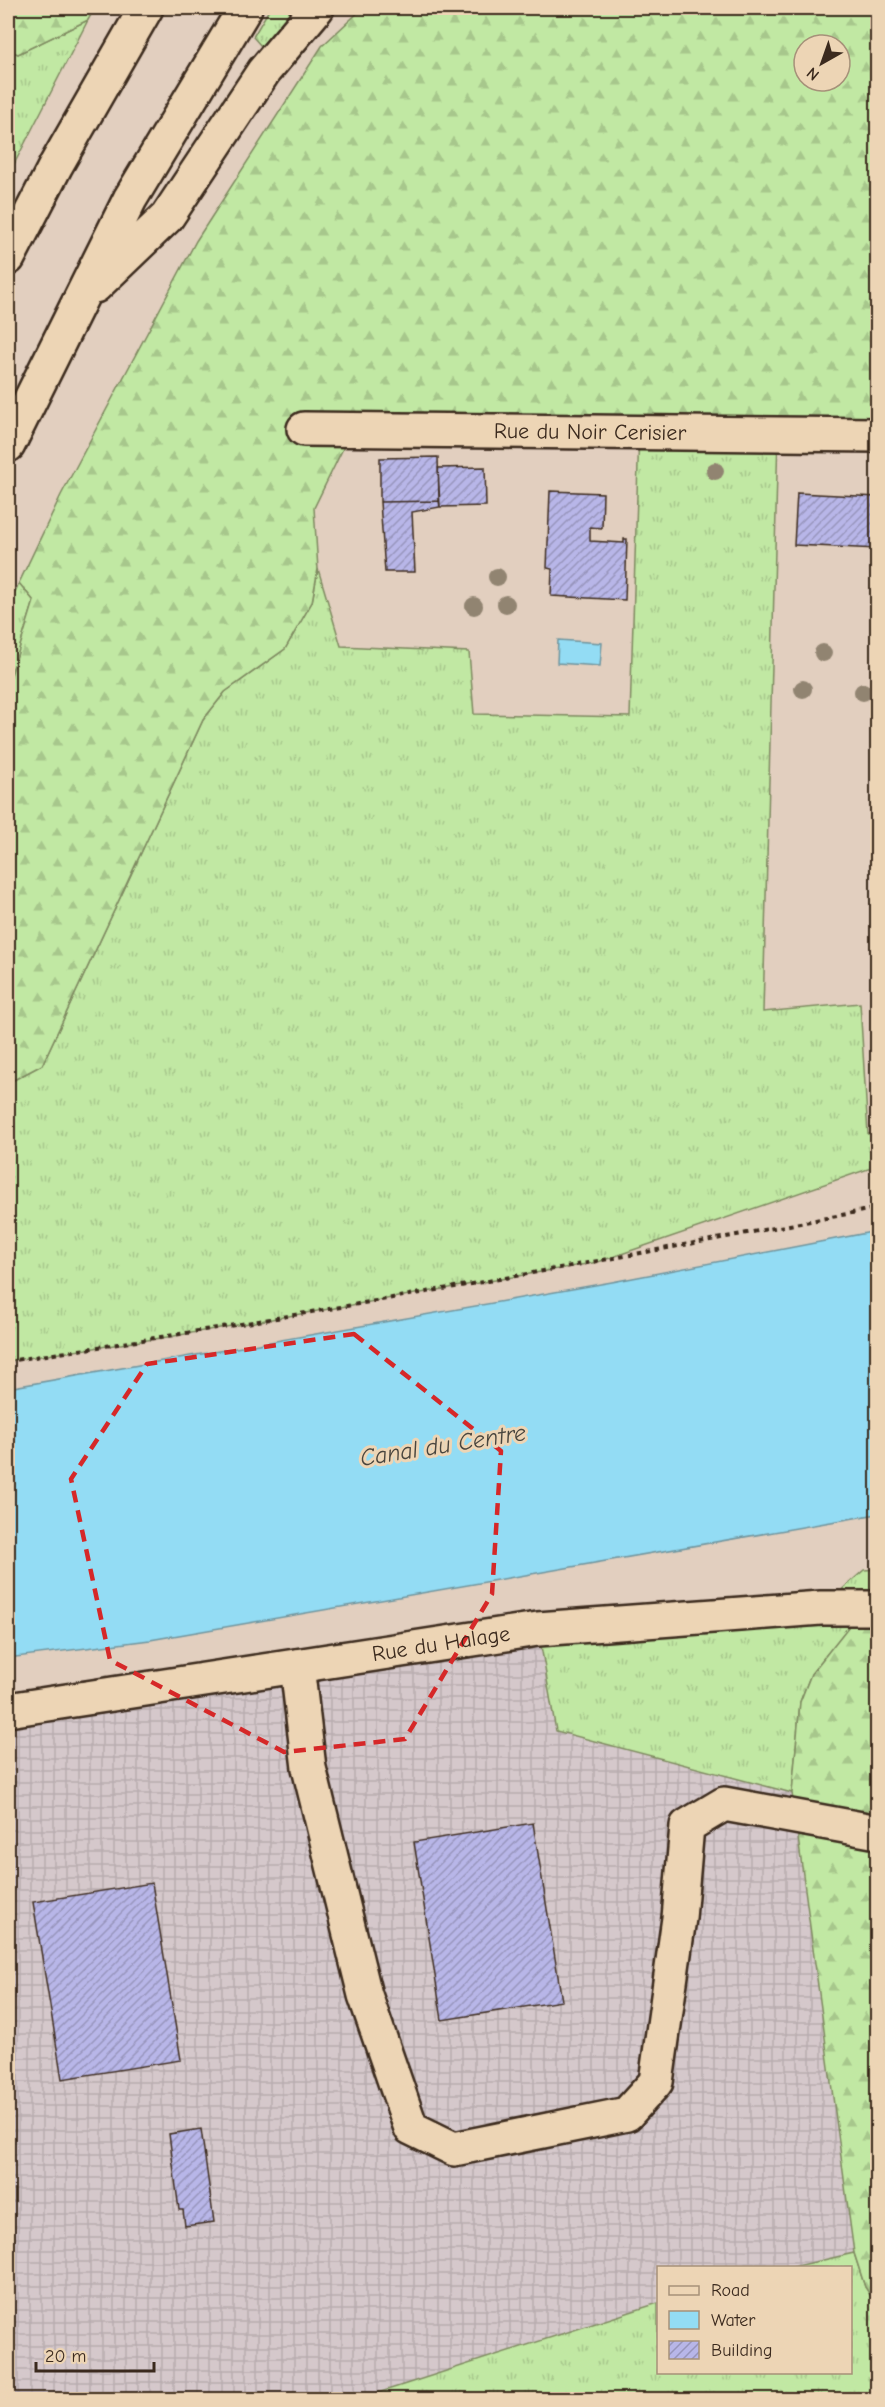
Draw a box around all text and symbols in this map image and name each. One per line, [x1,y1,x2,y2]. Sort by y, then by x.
north arrow [792,33,852,93]
text: N [803,63,823,84]
street label: Rue du Noir Cerisier [494,418,687,446]
water label: Canal du Centre [358,1418,528,1472]
street label: Rue du Halage [370,1620,512,1667]
legend [657,2266,852,2374]
text: Road [711,2280,750,2301]
text: Water [711,2310,756,2331]
scale bar [36,2335,154,2373]
text: Building [711,2340,773,2361]
text: 20 m [45,2346,86,2367]

